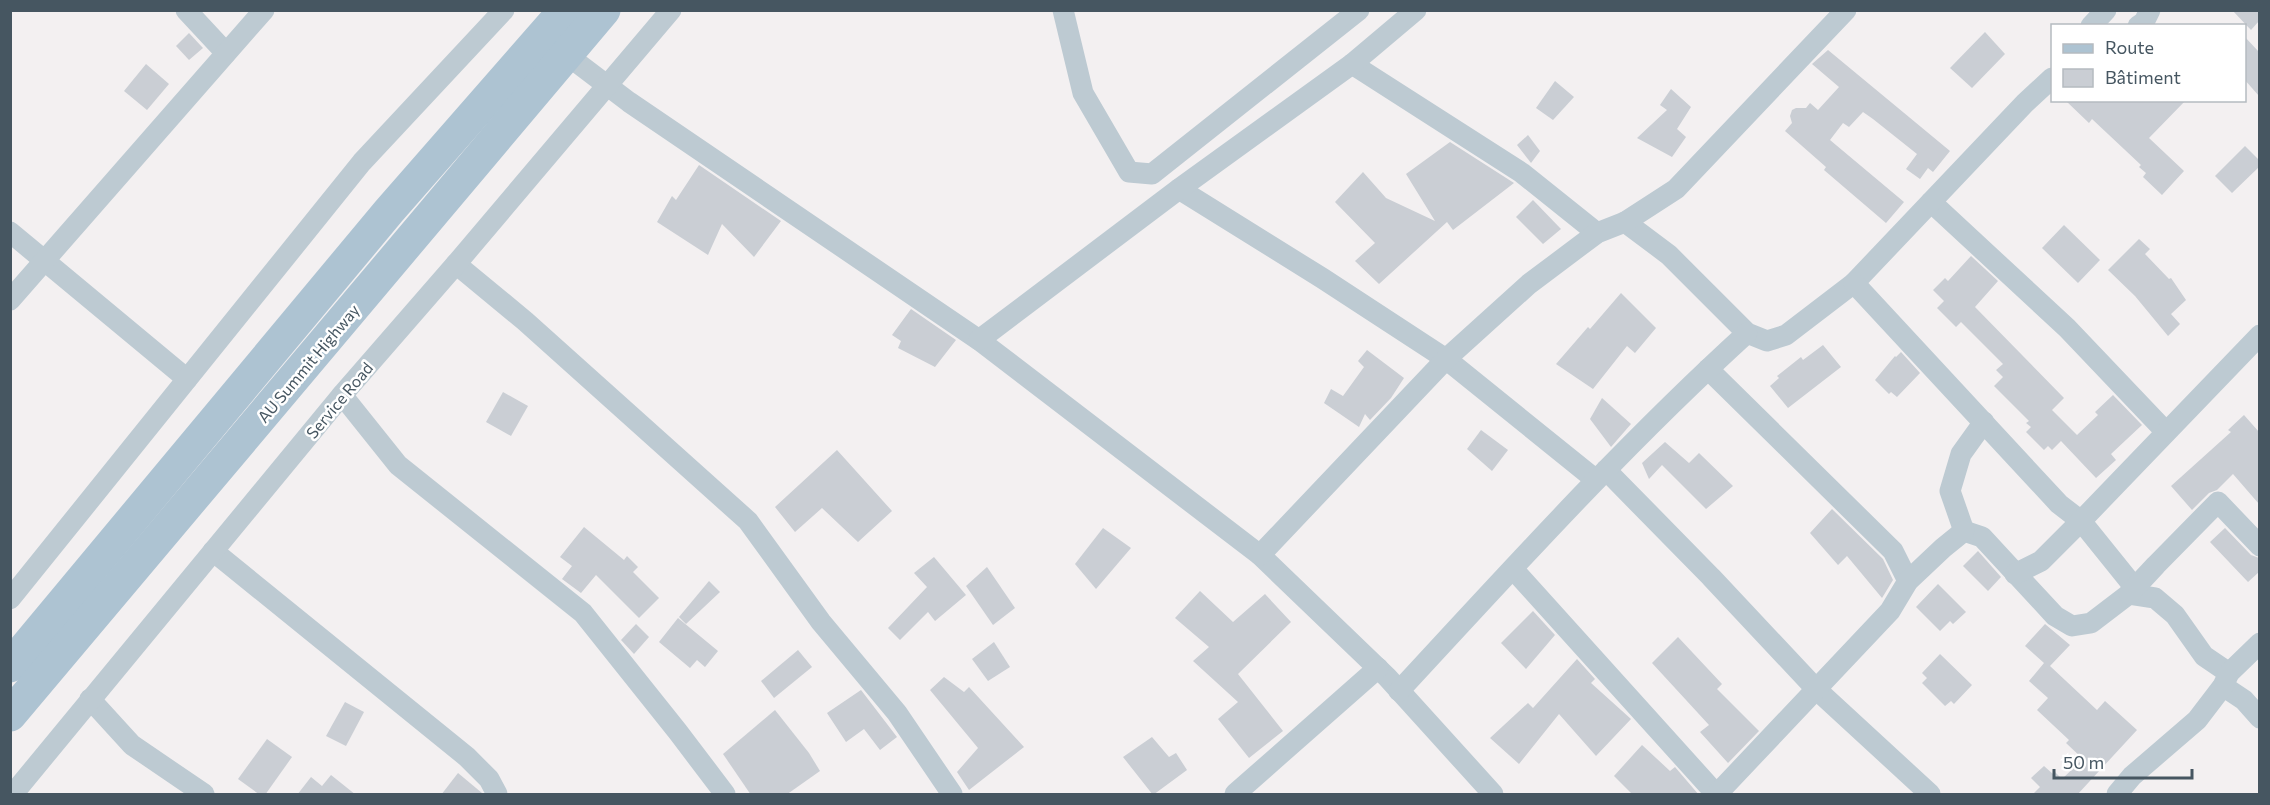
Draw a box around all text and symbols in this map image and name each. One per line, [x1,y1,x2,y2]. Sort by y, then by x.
legend [2051,24,2246,102]
text: Route [2105,36,2154,58]
text: Bâtiment [2105,66,2181,88]
street label: AU Summit Highway [253,300,363,426]
street label: Service Road [302,358,376,442]
scale bar [2054,742,2192,780]
text: 50 m [2063,751,2104,773]

